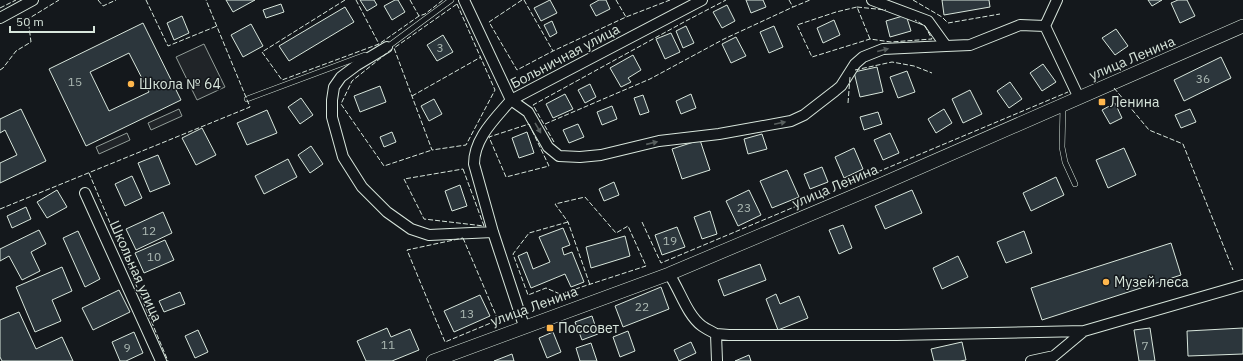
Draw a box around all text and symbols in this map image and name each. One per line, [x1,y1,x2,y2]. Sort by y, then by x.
scale bar [10,8,94,34]
text: 50 m [16,14,44,29]
street label: Больничная улица [507,19,623,92]
street label: улица Ленина [1086,32,1178,84]
house number: 3 [436,40,444,55]
one-way arrow [877,47,889,53]
house number: 36 [1196,71,1210,86]
house number: 15 [68,74,82,89]
place label: Школа № 64 [139,75,221,93]
marker: Школа № 64 [126,79,136,89]
place label: Ленина [1110,93,1160,111]
marker: Ленина [1097,97,1107,107]
one-way arrow [774,120,786,126]
one-way arrow [534,122,541,134]
one-way arrow [646,140,658,146]
street label: улица Ленина [789,160,881,212]
house number: 23 [737,200,751,215]
street label: Школьная улица [106,217,167,325]
house number: 12 [142,223,156,238]
house number: 19 [663,233,677,248]
house number: 10 [147,249,161,264]
place label: Музей леса [1114,273,1189,291]
marker: Музей леса [1101,277,1111,287]
street label: улица Ленина [488,282,581,330]
house number: 22 [635,299,649,314]
house number: 13 [460,306,474,321]
place label: Поссовет [558,319,620,337]
marker: Поссовет [545,323,555,333]
house number: 11 [381,337,395,352]
house number: 7 [1141,338,1149,353]
house number: 9 [123,340,131,355]

